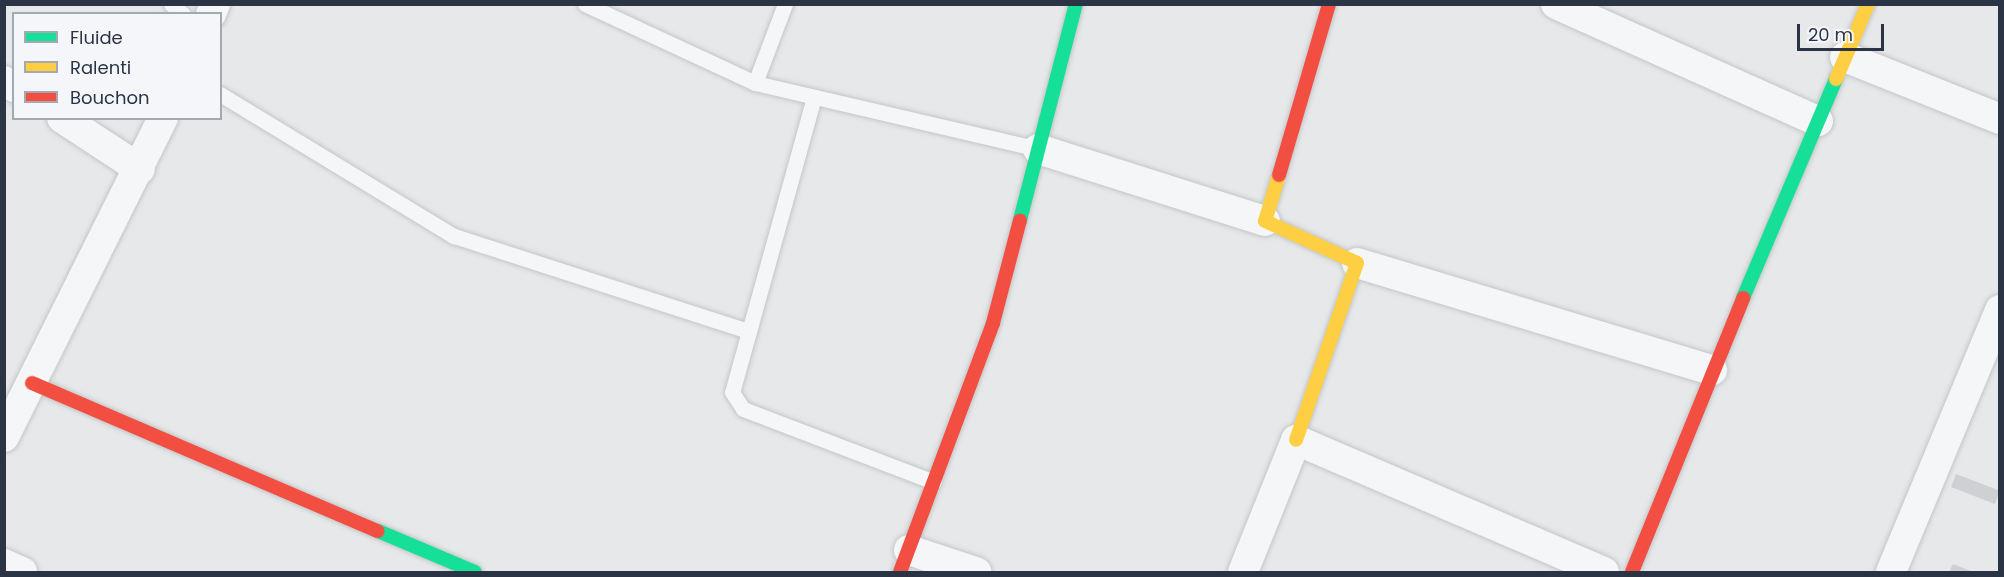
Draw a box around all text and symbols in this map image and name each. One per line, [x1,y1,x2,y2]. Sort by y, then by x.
legend [12,12,222,120]
scale bar [1800,12,1887,50]
text: 20 m [1808,22,1853,47]
text: Fluide [70,25,123,50]
text: Ralenti [70,55,131,80]
text: Bouchon [70,85,150,110]

